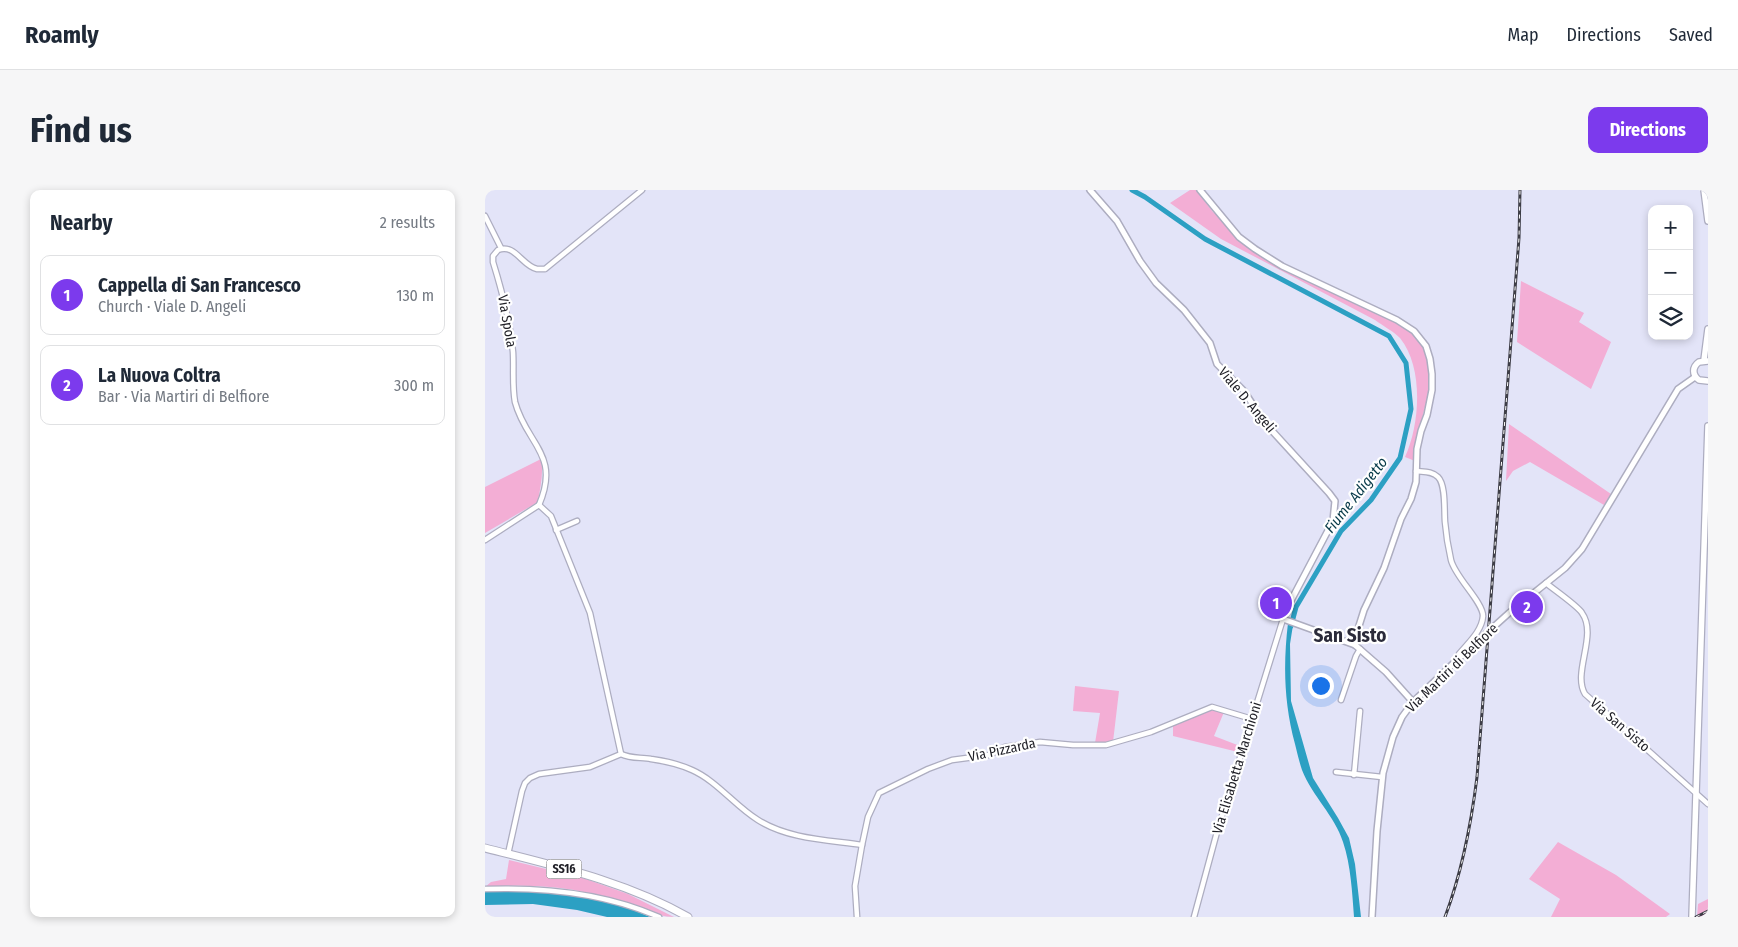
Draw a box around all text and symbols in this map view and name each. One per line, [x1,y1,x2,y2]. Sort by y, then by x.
text: Roamly [25,21,99,49]
text: Map [1507,24,1539,46]
text: Directions [1567,24,1641,46]
text: Saved [1669,24,1713,46]
button: Directions [1588,107,1708,153]
text: Find us [30,109,132,151]
map controls [1648,205,1693,340]
button: + [1648,205,1693,250]
text: Nearby [50,210,112,236]
text: 2 results [380,213,435,232]
button: − [1648,250,1693,295]
text: Cappella di San Francesco [98,274,301,297]
text: 1 [64,286,70,305]
text: 130 m [396,286,434,305]
street label: Via Spola [494,293,520,349]
button: layers [1648,295,1693,340]
text: Church · Viale D. Angeli [98,297,246,316]
text: La Nuova Coltra [98,364,221,387]
street label: Viale D. Angeli [1215,364,1279,436]
text: 2 [63,376,71,395]
text: 300 m [394,376,434,395]
text: Bar · Via Martiri di Belfiore [98,387,269,406]
water label: Fiume Adigetto [1321,453,1391,537]
pin: 1 [1260,584,1292,622]
pin: 2 [1511,588,1543,626]
street label: Via Martiri di Belfiore [1403,620,1501,716]
district label: San Sisto [1314,624,1386,647]
your location [1308,673,1334,699]
street label: Via San Sisto [1587,694,1653,756]
street label: Via Elisabetta Marchioni [1209,700,1265,836]
street label: Via Pizzarda [967,735,1037,765]
road number: SS16 [547,860,581,879]

